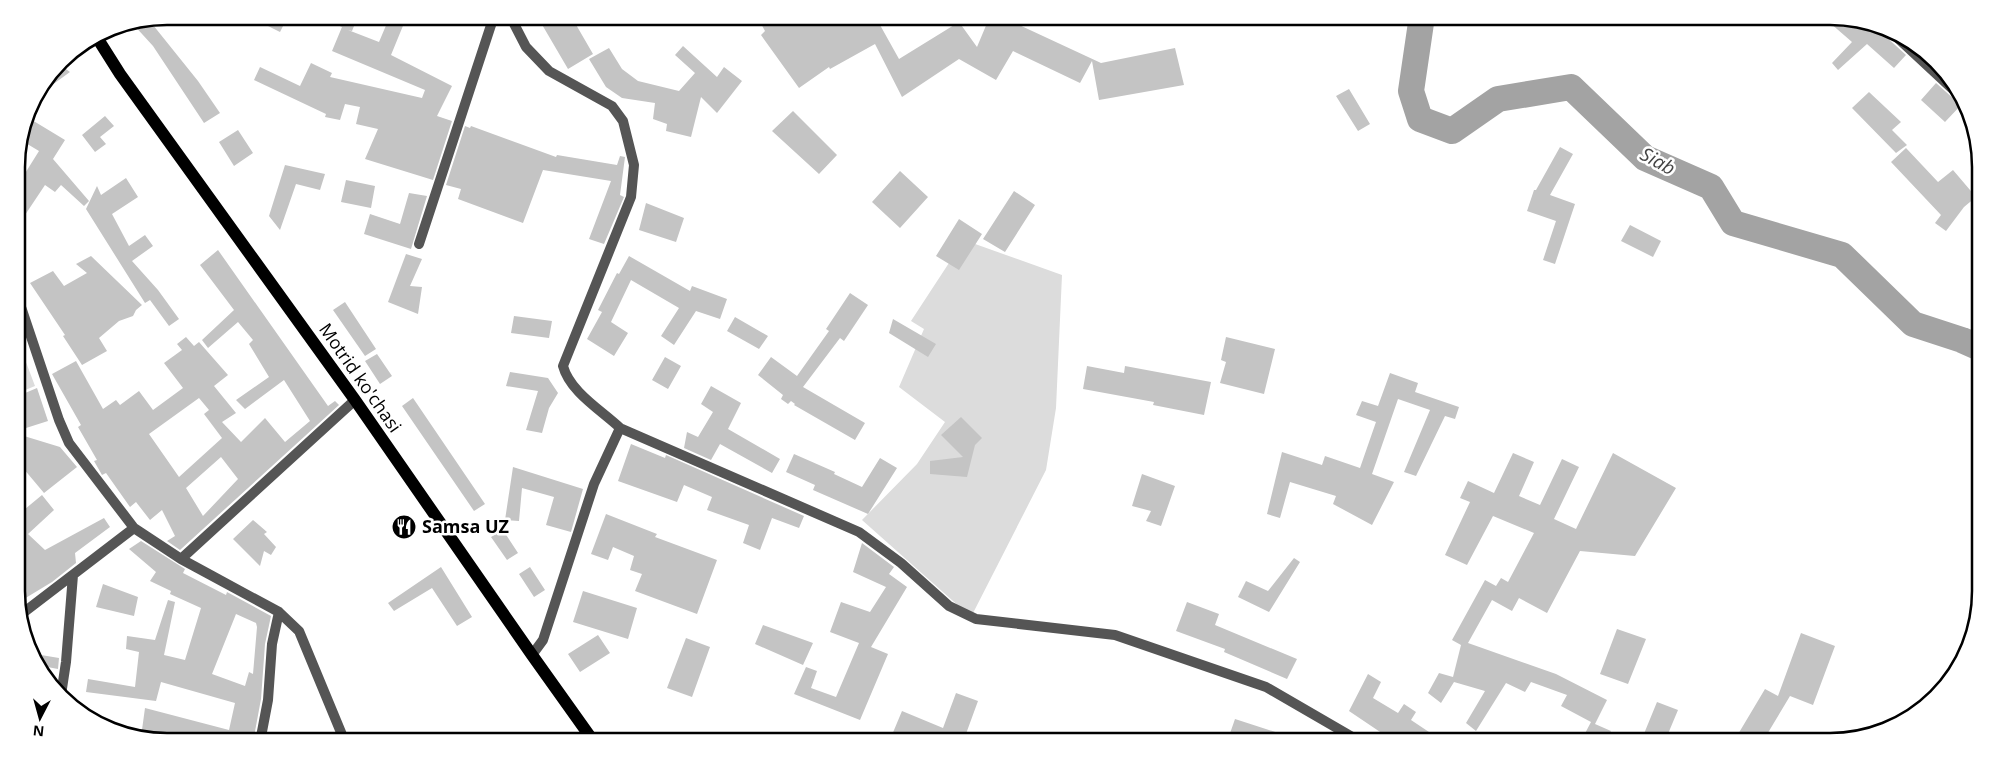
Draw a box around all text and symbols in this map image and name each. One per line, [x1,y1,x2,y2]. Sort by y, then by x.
water label: Siab [1636,141,1680,181]
street label: Motrid ko'chasi [314,318,407,437]
restaurant icon: Samsa UZ [391,514,417,540]
place label: Samsa UZ [422,514,509,538]
north arrow [15,693,65,743]
text: N [32,721,45,741]

